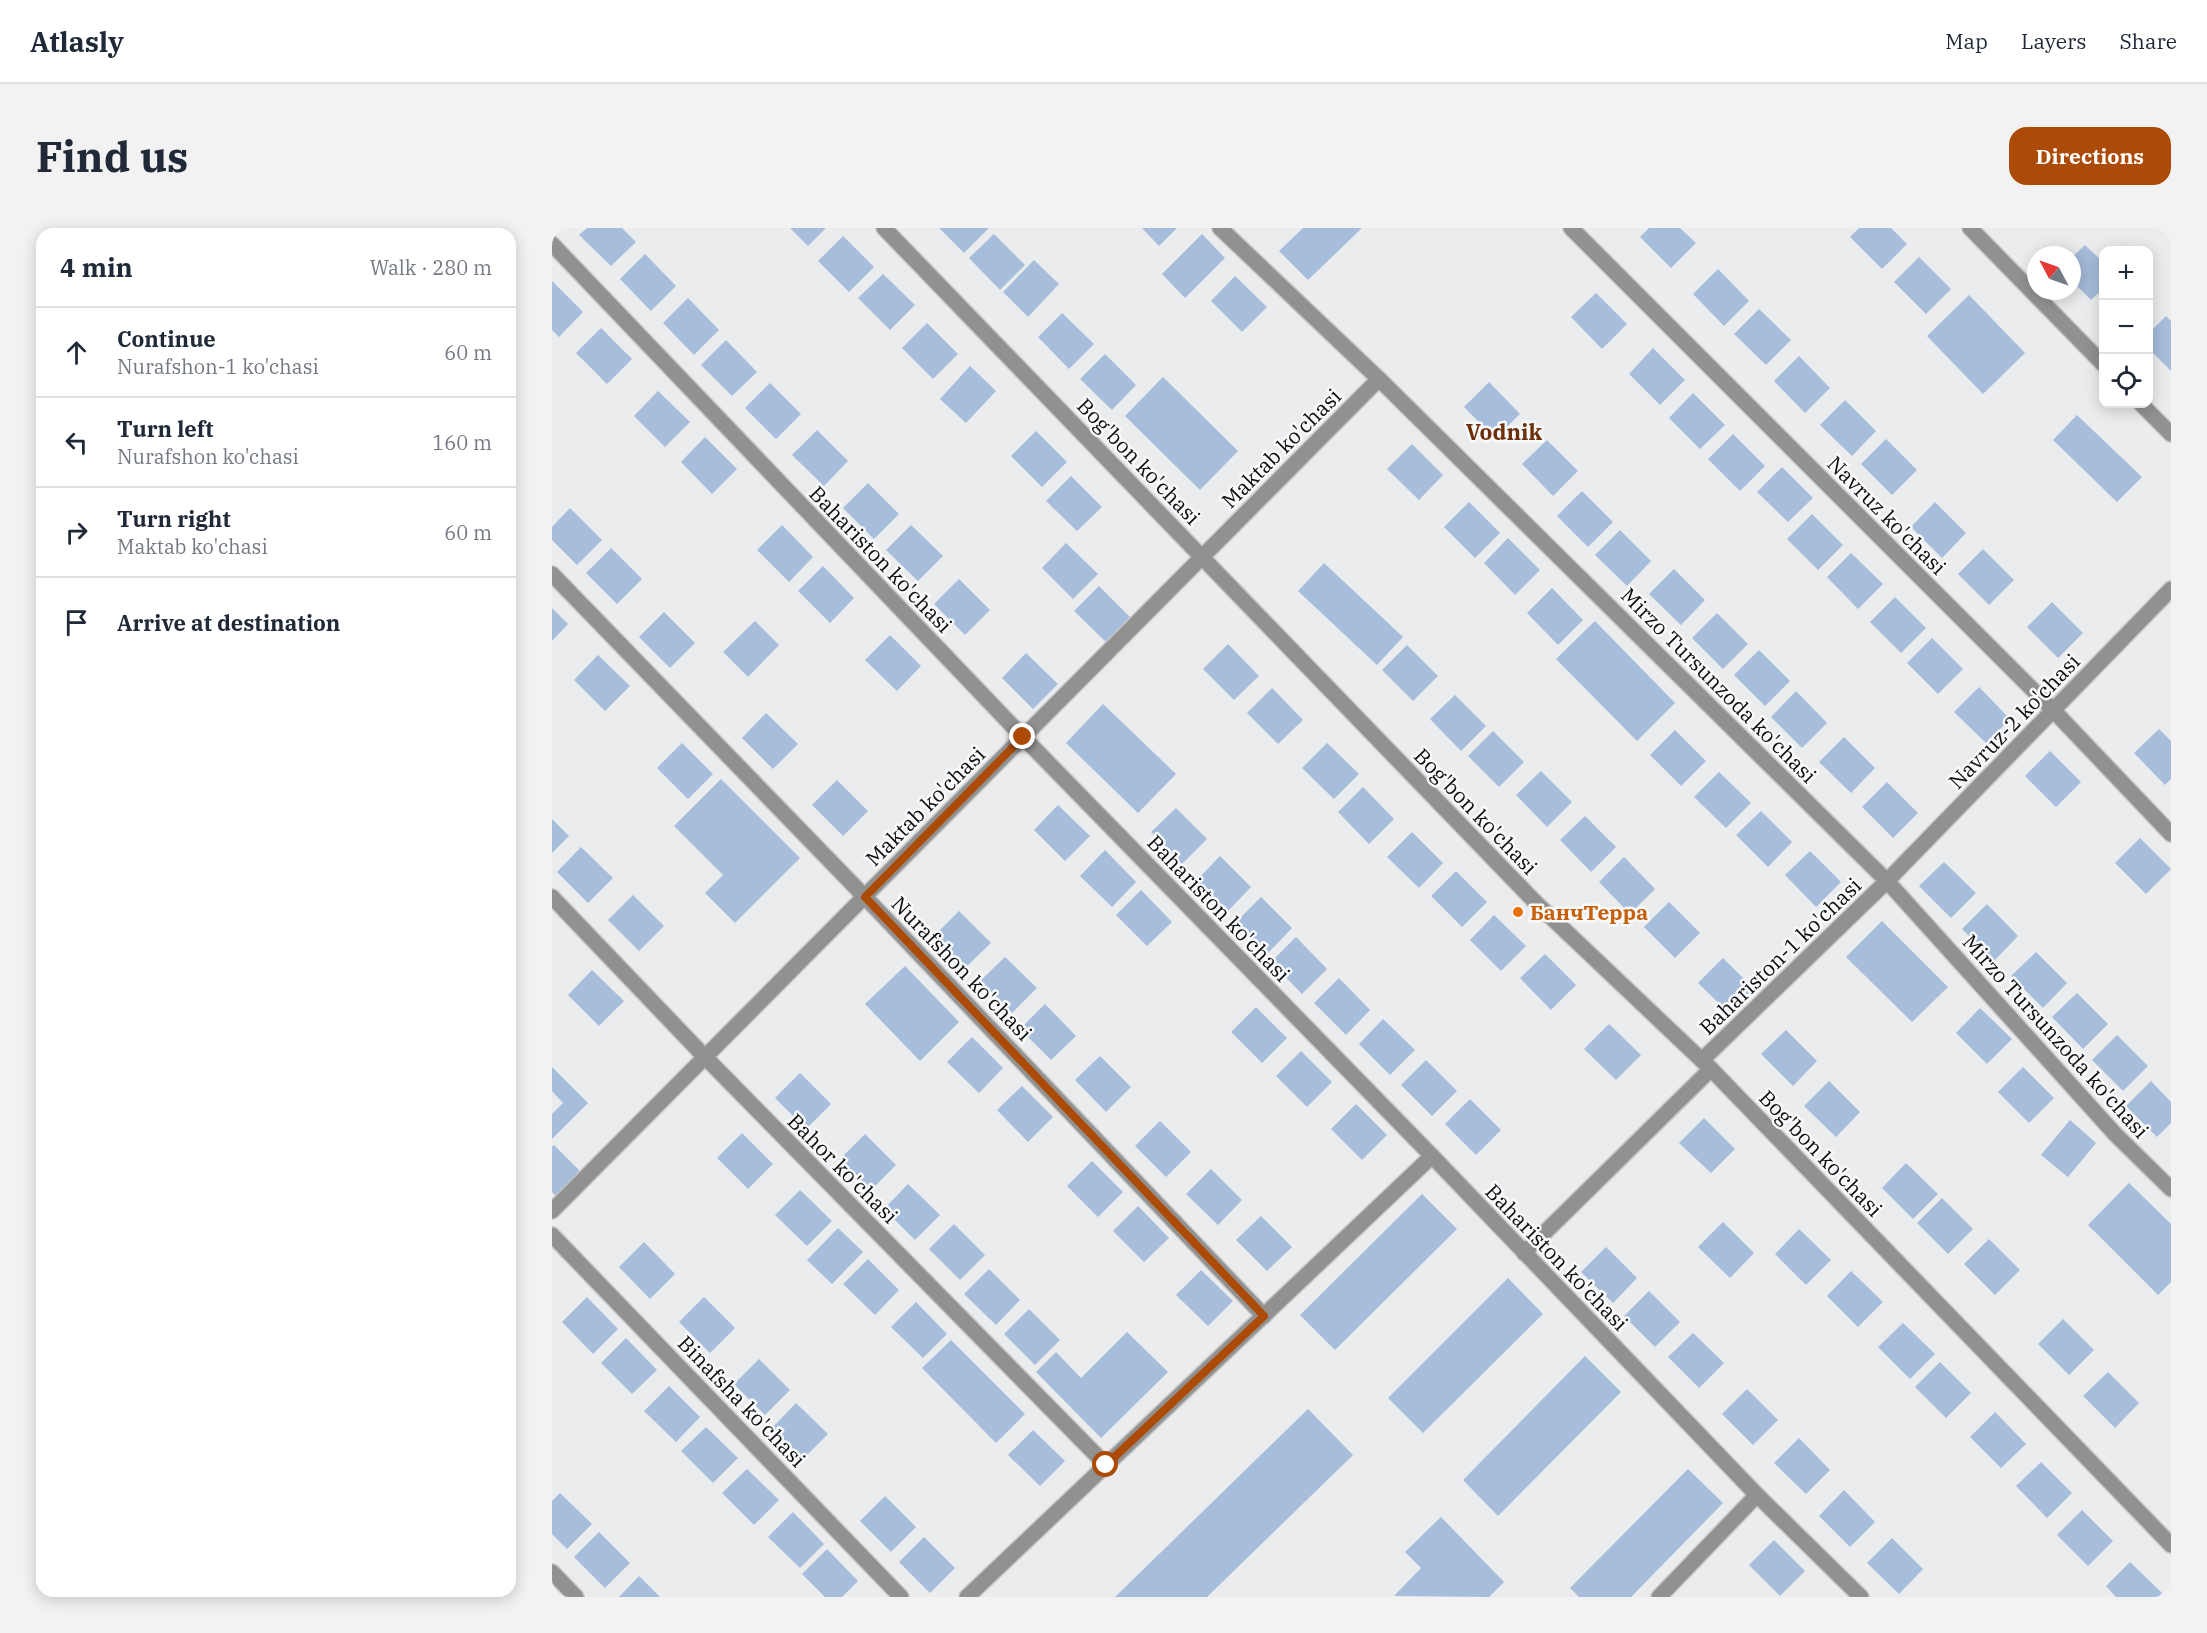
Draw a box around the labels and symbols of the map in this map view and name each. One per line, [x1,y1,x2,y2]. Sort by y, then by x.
north arrow [2027,246,2081,300]
street label: Maktab ko'chasi [1215,382,1347,514]
street label: Bog'bon ko'chasi [1071,392,1207,530]
district label: Vodnik [1466,417,1542,446]
street label: Navruz ko'chasi [1822,450,1952,580]
street label: Bahariston ko'chasi [804,480,958,638]
street label: Mirzo Tursunzoda ko'chasi [1615,581,1823,789]
street label: Navruz-2 ko'chasi [1942,647,2086,795]
route end [1009,723,1035,749]
street label: Maktab ko'chasi [859,740,991,872]
street label: Bog'bon ko'chasi [1408,742,1544,880]
street label: Bahariston ko'chasi [1142,829,1296,987]
street label: Bahariston-1 ko'chasi [1693,871,1867,1041]
street label: Nurafshon ko'chasi [886,890,1038,1046]
place label: БанчТерра [1530,898,1648,926]
marker: БанчТерра [1511,905,1525,919]
street label: Mirzo Tursunzoda ko'chasi [1957,928,2155,1144]
street label: Bog'bon ko'chasi [1753,1084,1889,1222]
street label: Bahor ko'chasi [782,1107,904,1229]
street label: Bahariston ko'chasi [1480,1178,1634,1336]
street label: Binafsha ko'chasi [672,1329,812,1473]
route start [1092,1451,1118,1477]

